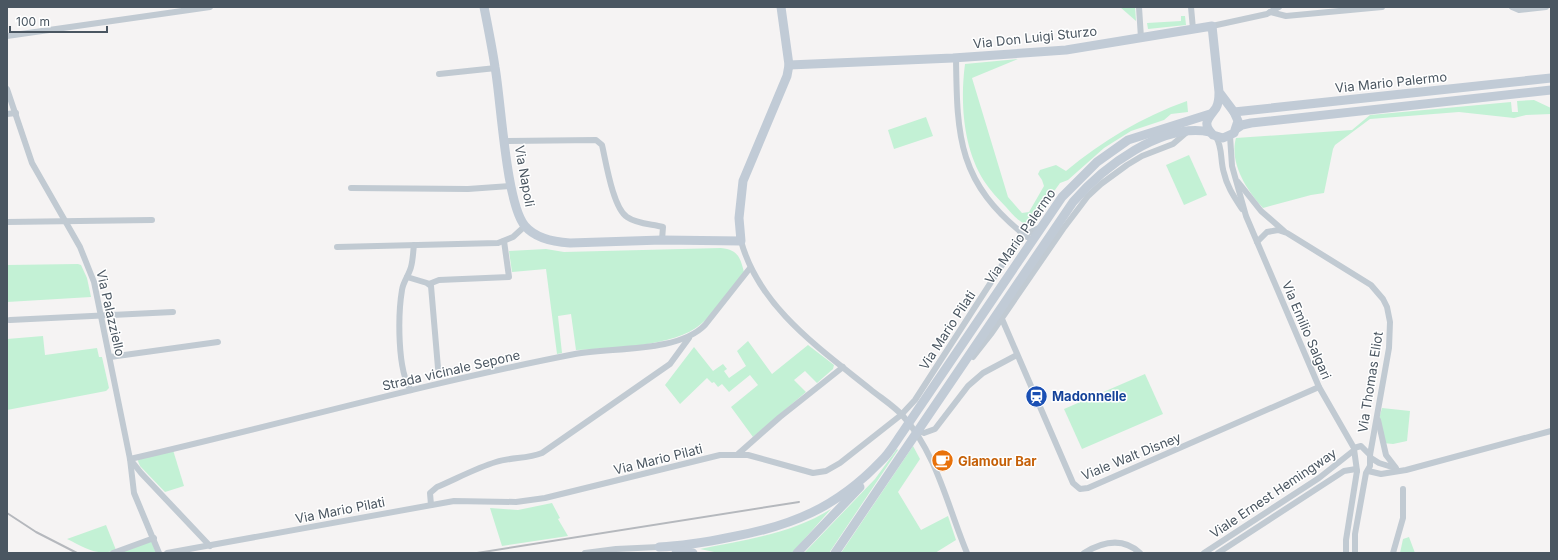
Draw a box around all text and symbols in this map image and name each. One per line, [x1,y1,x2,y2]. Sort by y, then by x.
scale bar [10,8,107,34]
text: 100 m [16,14,50,29]
street label: Via Don Luigi Sturzo [972,23,1098,51]
street label: Via Mario Palermo [1334,68,1448,96]
street label: Via Napoli [512,144,538,208]
street label: Via Mario Palermo [981,185,1059,287]
street label: Via Palazziello [93,268,129,358]
street label: Via Emilio Salgari [1279,278,1335,382]
street label: Via Mario Pilati [915,287,979,373]
street label: Via Thomas Eliot [1354,330,1386,434]
street label: Strada vicinale Sepone [380,346,522,394]
station icon: Madonnelle [1023,383,1049,409]
place label: Madonnelle [1052,388,1127,404]
street label: Viale Walt Disney [1079,429,1183,483]
street label: Via Mario Pilati [612,440,704,478]
street label: Viale Ernest Hemingway [1207,445,1339,541]
cafe icon: Glamour Bar [929,448,955,474]
place label: Glamour Bar [958,453,1037,469]
street label: Via Mario Pilati [294,493,386,527]

